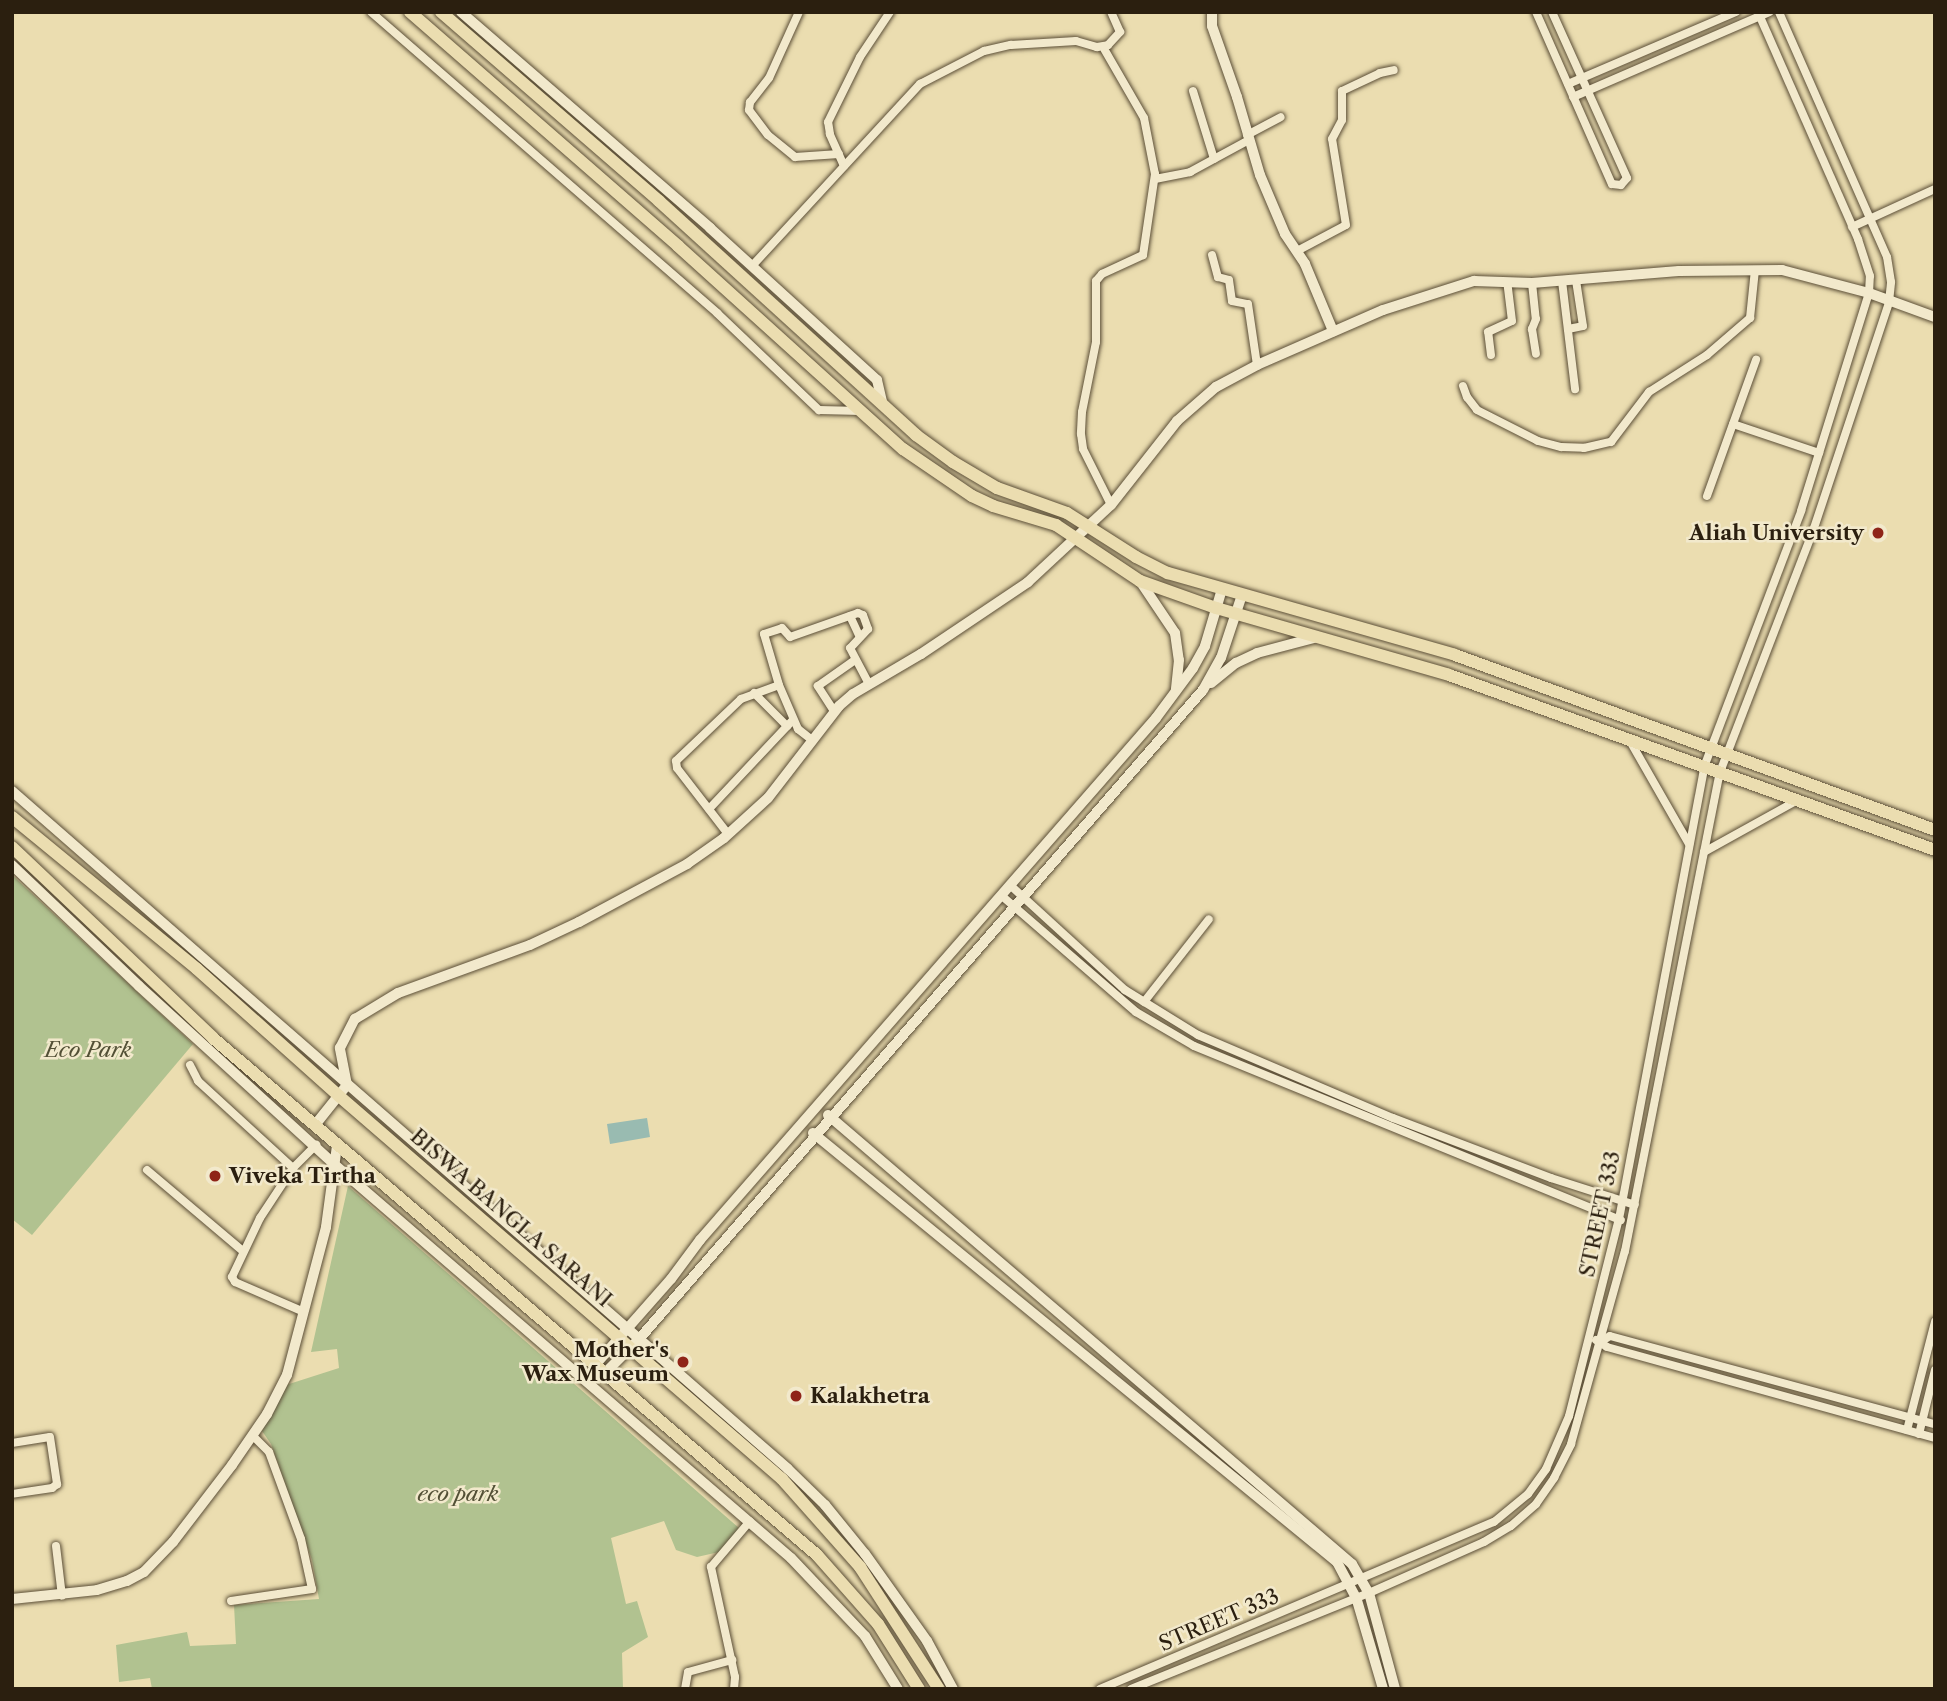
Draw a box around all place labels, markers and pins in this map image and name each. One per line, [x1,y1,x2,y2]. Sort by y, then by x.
place label: Aliah University [1689,520,1864,546]
marker: Aliah University [1870,525,1886,541]
place label: Viveka Tirtha [229,1163,377,1189]
marker: Viveka Tirtha [207,1168,223,1184]
place label: Mother's Wax Museum [522,1337,669,1387]
marker: Mother's Wax Museum [675,1354,691,1370]
place label: Kalakhetra [810,1383,930,1409]
marker: Kalakhetra [788,1388,804,1404]

